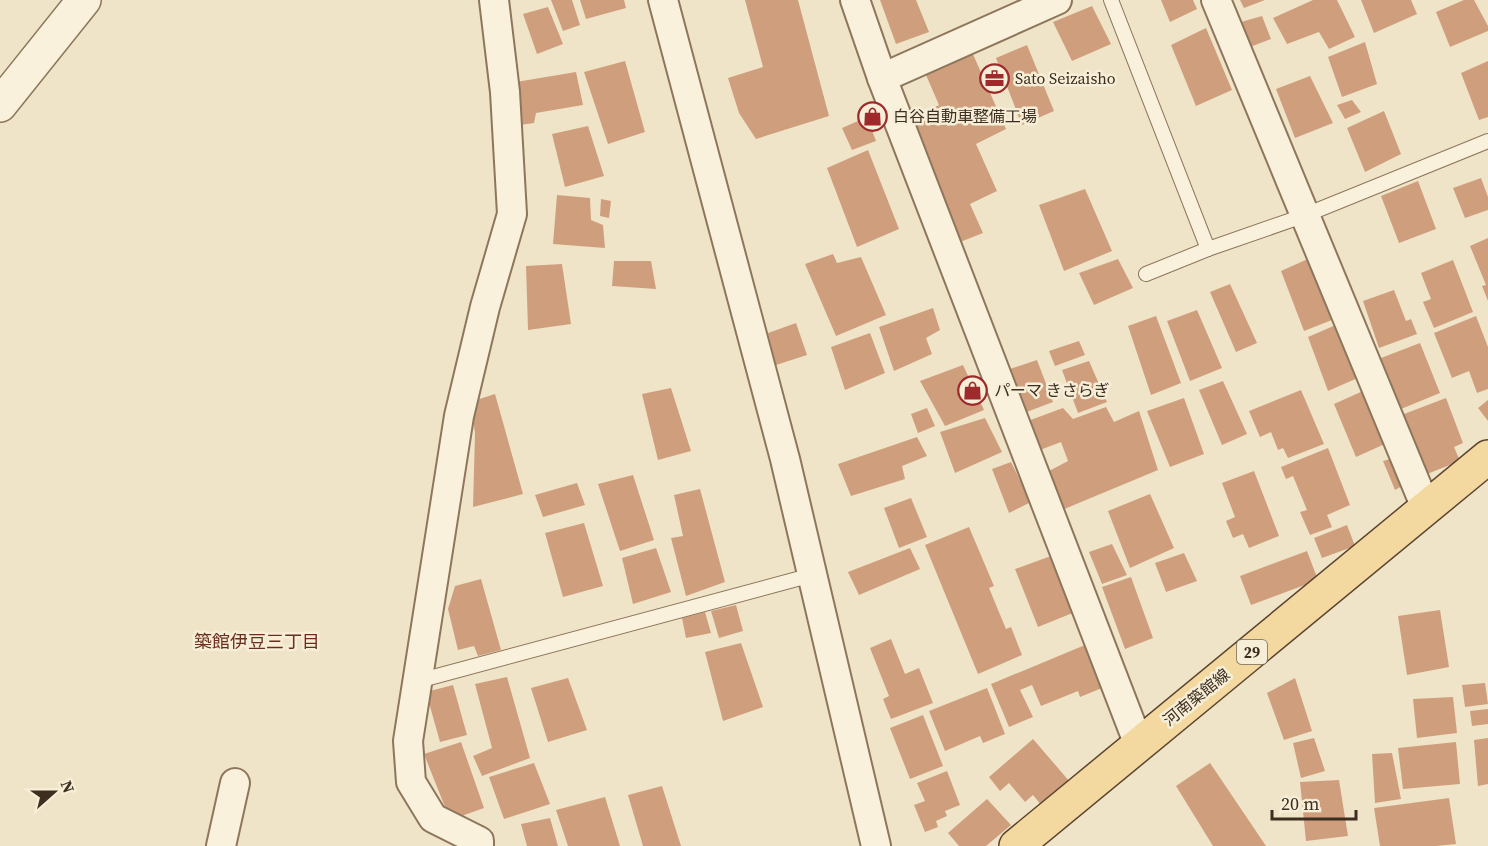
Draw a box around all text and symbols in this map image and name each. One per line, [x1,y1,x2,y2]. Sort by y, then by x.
office icon: Sato Seizaisho [978,62,1010,94]
place label: Sato Seizaisho [1015,67,1116,89]
shop icon: 白谷自動車整備工場 [856,100,888,132]
place label: 白谷自動車整備工場 [893,105,1037,127]
shop icon: パーマ きさらぎ [957,374,989,406]
place label: パーマ きさらぎ [994,379,1110,401]
district label: 築館伊豆三丁目 [194,629,320,654]
road number: 29 [1237,640,1267,664]
street label: 河南築館線 [1158,663,1234,731]
north arrow [24,762,84,822]
text: N [56,777,80,796]
scale bar [1272,783,1356,821]
text: 20 m [1281,791,1319,816]

